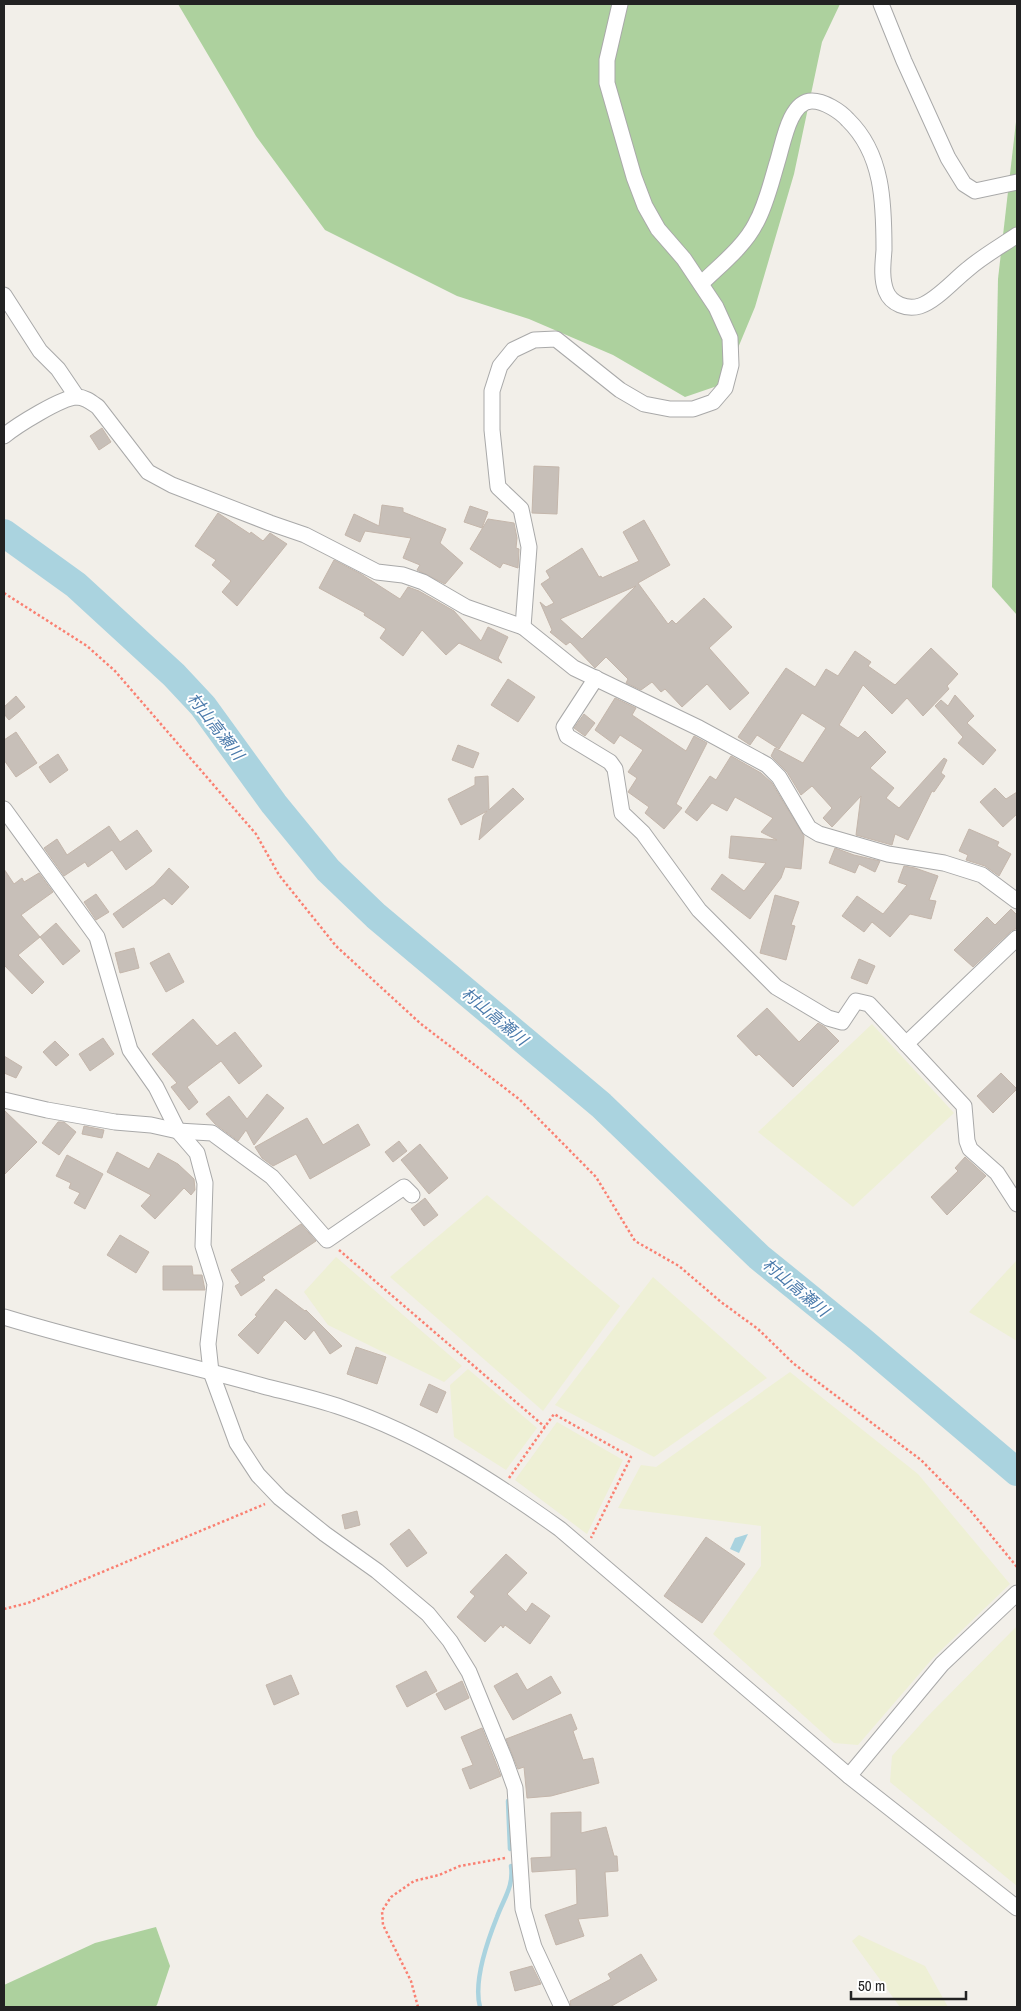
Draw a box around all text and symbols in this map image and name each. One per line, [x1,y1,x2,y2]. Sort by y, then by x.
water label: 村山高瀬川 [183,688,251,766]
water label: 村山高瀬川 [457,982,534,1051]
water label: 村山高瀬川 [758,1253,835,1322]
scale bar [851,1968,966,2000]
text: 50 m [858,1975,885,1996]

